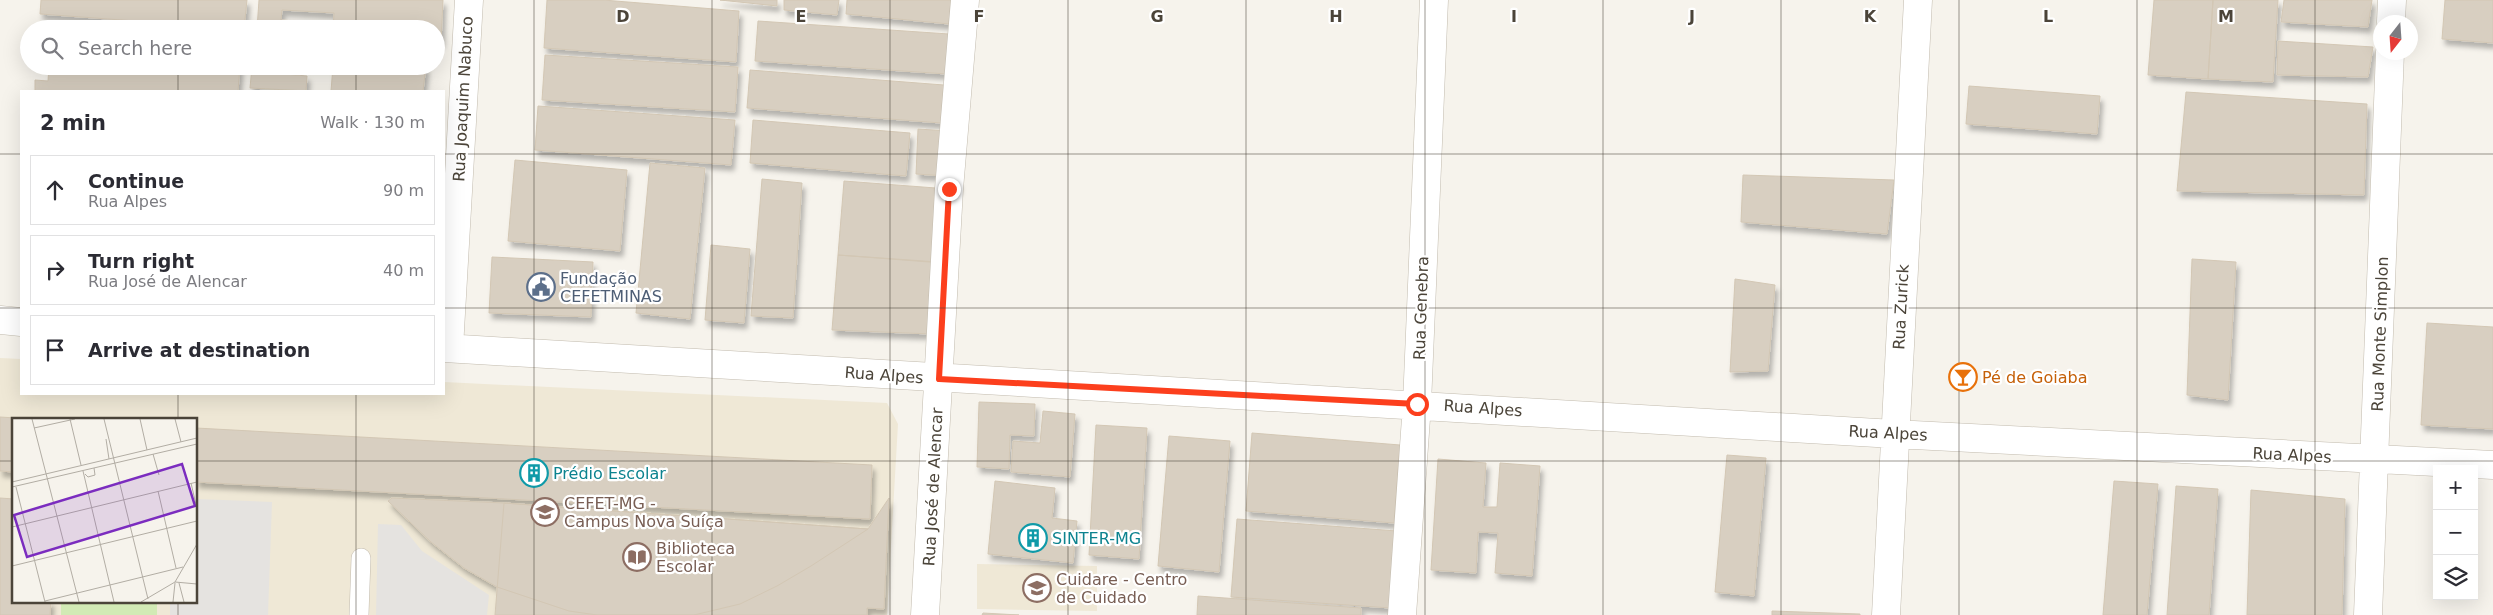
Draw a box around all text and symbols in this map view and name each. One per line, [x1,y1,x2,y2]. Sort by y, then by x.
text: D [616,7,630,26]
text: E [796,7,806,26]
text: F [974,7,984,26]
text: G [1150,7,1164,26]
text: H [1329,7,1343,26]
text: I [1511,7,1517,26]
text: J [1688,7,1695,26]
text: K [1864,7,1877,26]
text: L [2043,7,2053,26]
text: M [2218,7,2234,26]
north arrow [2373,15,2418,60]
street label: Rua Joaquim Nabuco [449,16,477,182]
search box [20,20,445,75]
icon: search [38,34,66,62]
text: Search here [78,37,192,59]
text: 2 min [40,111,106,135]
text: Walk · 130 m [320,113,425,132]
text: Continue [88,170,184,192]
icon: ahead [41,176,69,204]
route end [938,178,961,201]
text: 90 m [383,181,424,200]
text: Rua Alpes [88,192,167,211]
text: Turn right [88,250,194,272]
icon: right [41,256,69,284]
street label: Rua Genebra [1410,256,1432,360]
street label: Rua Monte Simplon [2368,256,2392,412]
text: 40 m [383,261,424,280]
street label: Rua Zurick [1889,263,1913,350]
place label: Fundação CEFETMINAS [560,269,662,306]
text: Rua José de Alencar [88,272,247,291]
public building icon: Fundação CEFETMINAS [526,272,556,302]
icon: arrive [41,336,69,364]
text: Arrive at destination [88,339,310,361]
bar icon: Pé de Goiaba [1948,362,1978,392]
street label: Rua Alpes [844,363,924,387]
place label: Pé de Goiaba [1982,368,2088,387]
route start [1406,393,1429,416]
street label: Rua Alpes [1443,396,1523,420]
street label: Rua José de Alencar [919,407,947,567]
inset map [12,418,198,602]
street label: Rua Alpes [1848,421,1928,445]
street label: Rua Alpes [2252,443,2332,467]
building icon: Prédio Escolar [519,458,549,488]
place label: Prédio Escolar [553,464,666,483]
map controls [2433,465,2478,600]
button: + [2433,465,2478,510]
place label: CEFET-MG - Campus Nova Suíça [564,494,724,531]
school or university icon: CEFET-MG - Campus Nova Suíça [530,497,560,527]
button: − [2433,510,2478,555]
building icon: SINTER-MG [1018,523,1048,553]
place label: SINTER-MG [1052,529,1141,548]
place label: Biblioteca Escolar [656,539,735,576]
library icon: Biblioteca Escolar [622,542,652,572]
button: layers [2433,555,2478,600]
place label: Cuidare - Centro de Cuidado [1056,570,1187,607]
school or university icon: Cuidare - Centro de Cuidado [1022,573,1052,603]

